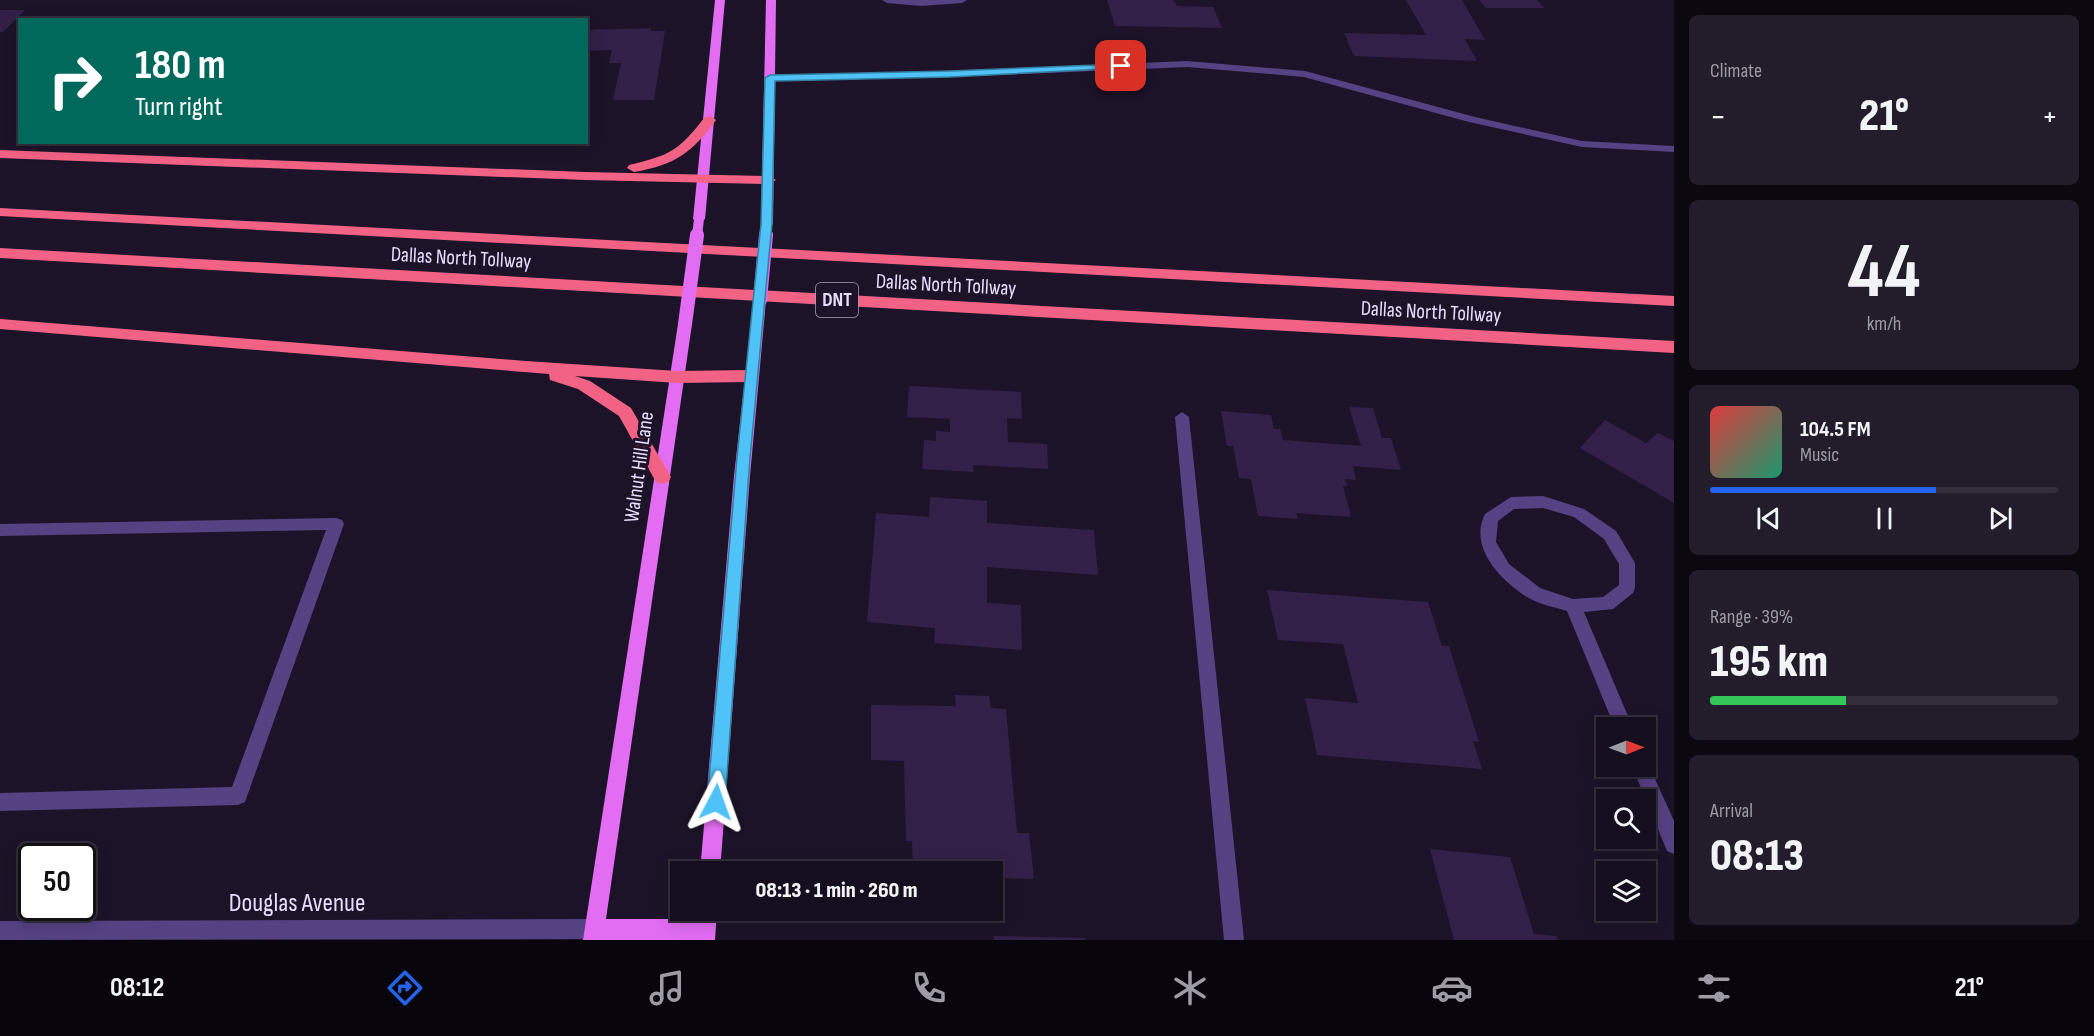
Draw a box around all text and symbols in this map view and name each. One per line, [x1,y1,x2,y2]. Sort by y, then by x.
text: 180 m [135,40,226,91]
pin [1095,40,1146,91]
icon: right [36,42,114,120]
icon: arrive [1104,49,1137,82]
text: Climate [1710,59,1762,83]
text: 21° [1859,89,1909,144]
text: Turn right [135,91,222,123]
text: − [1710,97,1726,137]
text: + [2042,97,2058,137]
text: 44 [1848,226,1920,319]
street label: Dallas North Tollway [390,242,532,274]
street label: Dallas North Tollway [875,269,1017,301]
road number: DNT [816,283,858,317]
street label: Dallas North Tollway [1360,296,1502,328]
text: km/h [1867,312,1901,336]
street label: Walnut Hill Lane [619,410,659,524]
text: 104.5 FM [1800,416,1871,443]
text: Music [1800,443,1839,467]
icon: previous [1752,502,1785,535]
icon: pause [1868,502,1901,535]
icon: next [1984,502,2017,535]
text: Range · 39% [1710,605,1793,629]
text: 195 km [1710,635,1828,690]
north arrow [1596,717,1656,777]
map controls [1596,717,1656,921]
position arrow [684,770,748,834]
button: search [1596,789,1656,849]
text: Arrival [1710,799,1753,823]
text: 08:13 [1710,829,1804,884]
speed limit sign: 50 [18,843,96,921]
button: layers [1596,861,1656,921]
text: 08:13 · 1 min · 260 m [755,877,918,904]
street label: Douglas Avenue [229,888,365,919]
icon: directions [384,967,426,1009]
icon: music [646,967,688,1009]
icon: phone [908,967,950,1009]
icon: climate [1169,967,1211,1009]
icon: car [1431,967,1473,1009]
icon: filters [1693,967,1735,1009]
text: 08:12 [110,972,164,1004]
text: 21° [1955,972,1984,1004]

